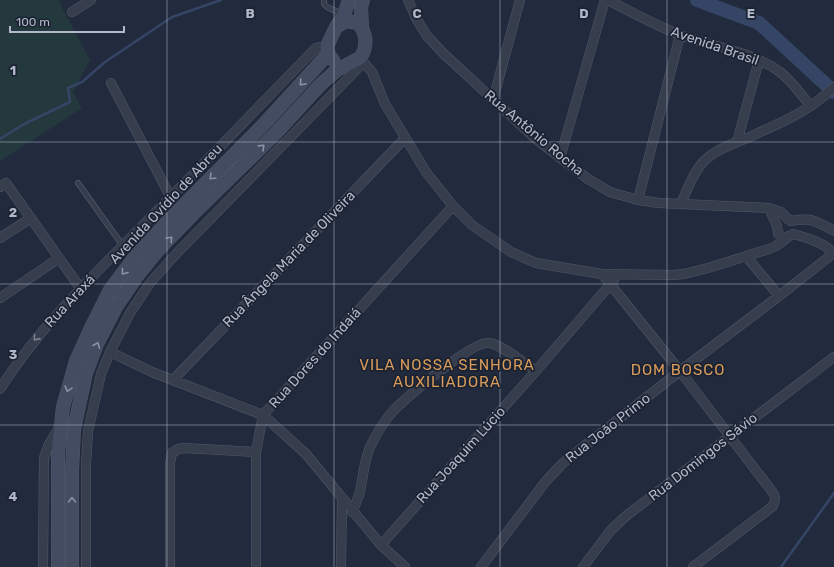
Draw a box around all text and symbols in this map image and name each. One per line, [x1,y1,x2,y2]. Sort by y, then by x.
text: B [245,6,255,21]
text: C [412,6,422,21]
text: D [579,6,589,21]
text: E [747,6,755,21]
scale bar [10,8,124,34]
text: 100 m [16,15,50,29]
street label: Avenida Brasil [669,23,761,69]
text: 1 [10,63,16,78]
one-way arrow [300,79,307,86]
street label: Rua Antônio Rocha [481,87,587,179]
street label: Avenida Ovídio de Abreu [106,140,226,268]
one-way arrow [257,144,265,152]
one-way arrow [209,172,217,180]
street label: Rua Ângela Maria de Oliveira [219,186,359,331]
text: 2 [9,205,17,220]
one-way arrow [165,236,172,244]
one-way arrow [121,268,128,275]
street label: Rua Araxá [41,271,99,331]
street label: Rua Dores do Indaiá [265,304,365,412]
one-way arrow [34,334,41,341]
one-way arrow [92,342,100,349]
text: 3 [9,347,18,362]
district label: VILA NOSSA SENHORA AUXILIADORA [359,356,535,391]
district label: DOM BOSCO [631,361,725,379]
one-way arrow [64,385,73,392]
street label: Rua João Primo [562,390,654,466]
street label: Rua Joaquim Lúcio [413,403,509,507]
street label: Rua Domingos Sávio [645,409,761,505]
text: 4 [9,489,18,504]
one-way arrow [68,497,76,503]

